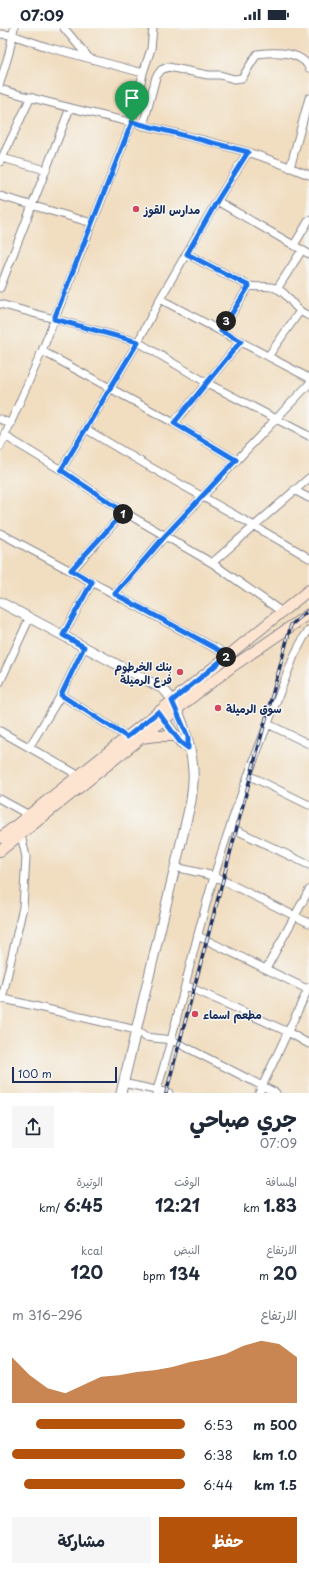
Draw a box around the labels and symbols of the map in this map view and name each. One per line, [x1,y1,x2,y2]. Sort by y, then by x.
pin [115,81,149,122]
place label: مدارس القوز [143,201,200,218]
marker: مدارس القوز [131,204,141,214]
pin: 3 [216,311,236,331]
pin: 1 [113,504,133,524]
pin: 2 [216,647,236,667]
place label: بنك الخرطوم فرع الرميلة [115,658,172,688]
marker: بنك الخرطوم فرع الرميلة [175,667,185,677]
place label: سوق الرميلة [226,700,282,717]
marker: سوق الرميلة [213,703,223,713]
place label: مطعم اسماء [203,1006,262,1024]
marker: مطعم اسماء [190,1009,200,1019]
scale bar [12,1065,117,1084]

